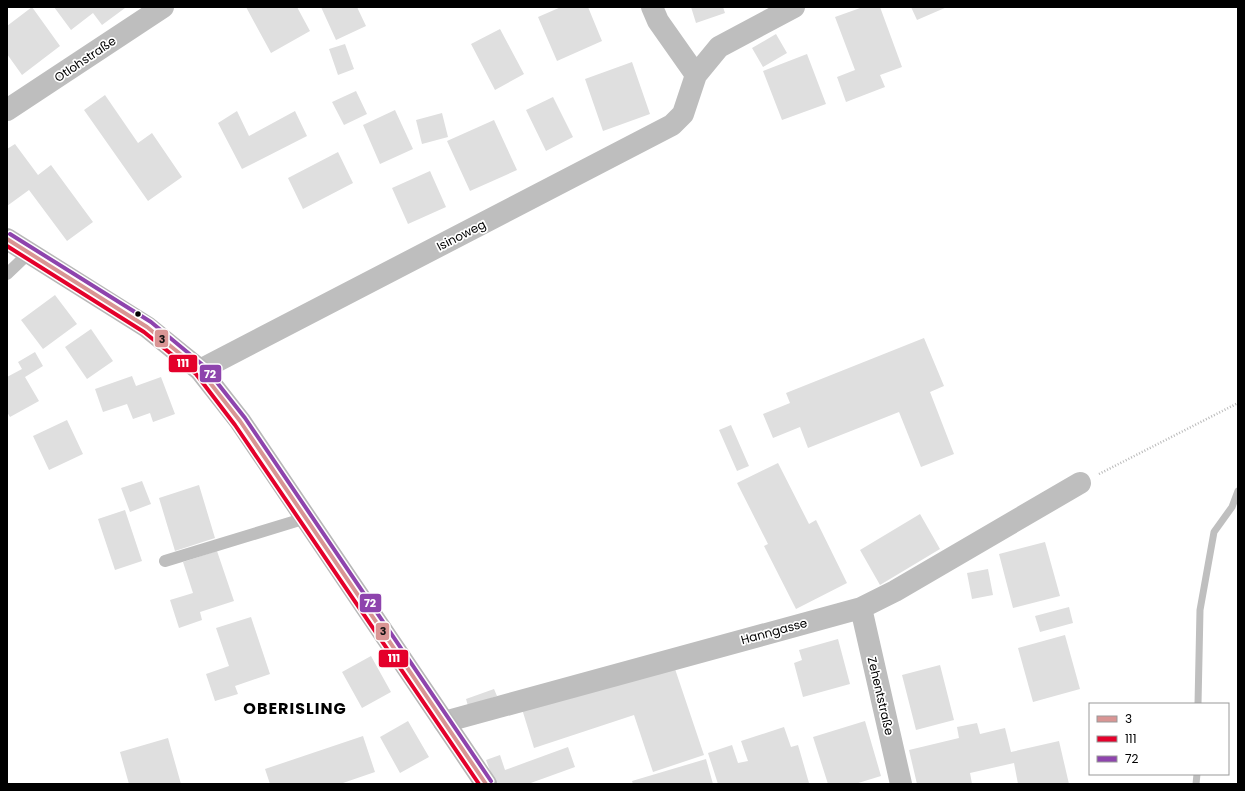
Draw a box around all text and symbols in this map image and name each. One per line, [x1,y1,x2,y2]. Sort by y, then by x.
street label: Otlohstraße [51,32,119,86]
street label: Isinoweg [434,215,488,255]
unlabelled marker [133,309,143,319]
line badge: 3 [154,329,169,348]
text: 3 [159,331,166,347]
line badge: 111 [168,354,198,373]
text: 111 [177,355,189,371]
line badge: 72 [199,364,222,383]
text: 72 [204,366,216,382]
line badge: 72 [359,593,382,613]
text: 72 [364,595,376,611]
street label: Hanngasse [739,614,809,648]
line badge: 3 [375,622,390,641]
text: 3 [380,623,387,639]
line badge: 111 [378,649,409,668]
text: 111 [388,650,400,666]
street label: Zehentstraße [864,655,898,737]
district label: OBERISLING [243,697,347,720]
legend [1089,703,1229,775]
text: 3 [1125,710,1132,727]
text: 111 [1125,730,1137,747]
text: 72 [1125,750,1139,767]

